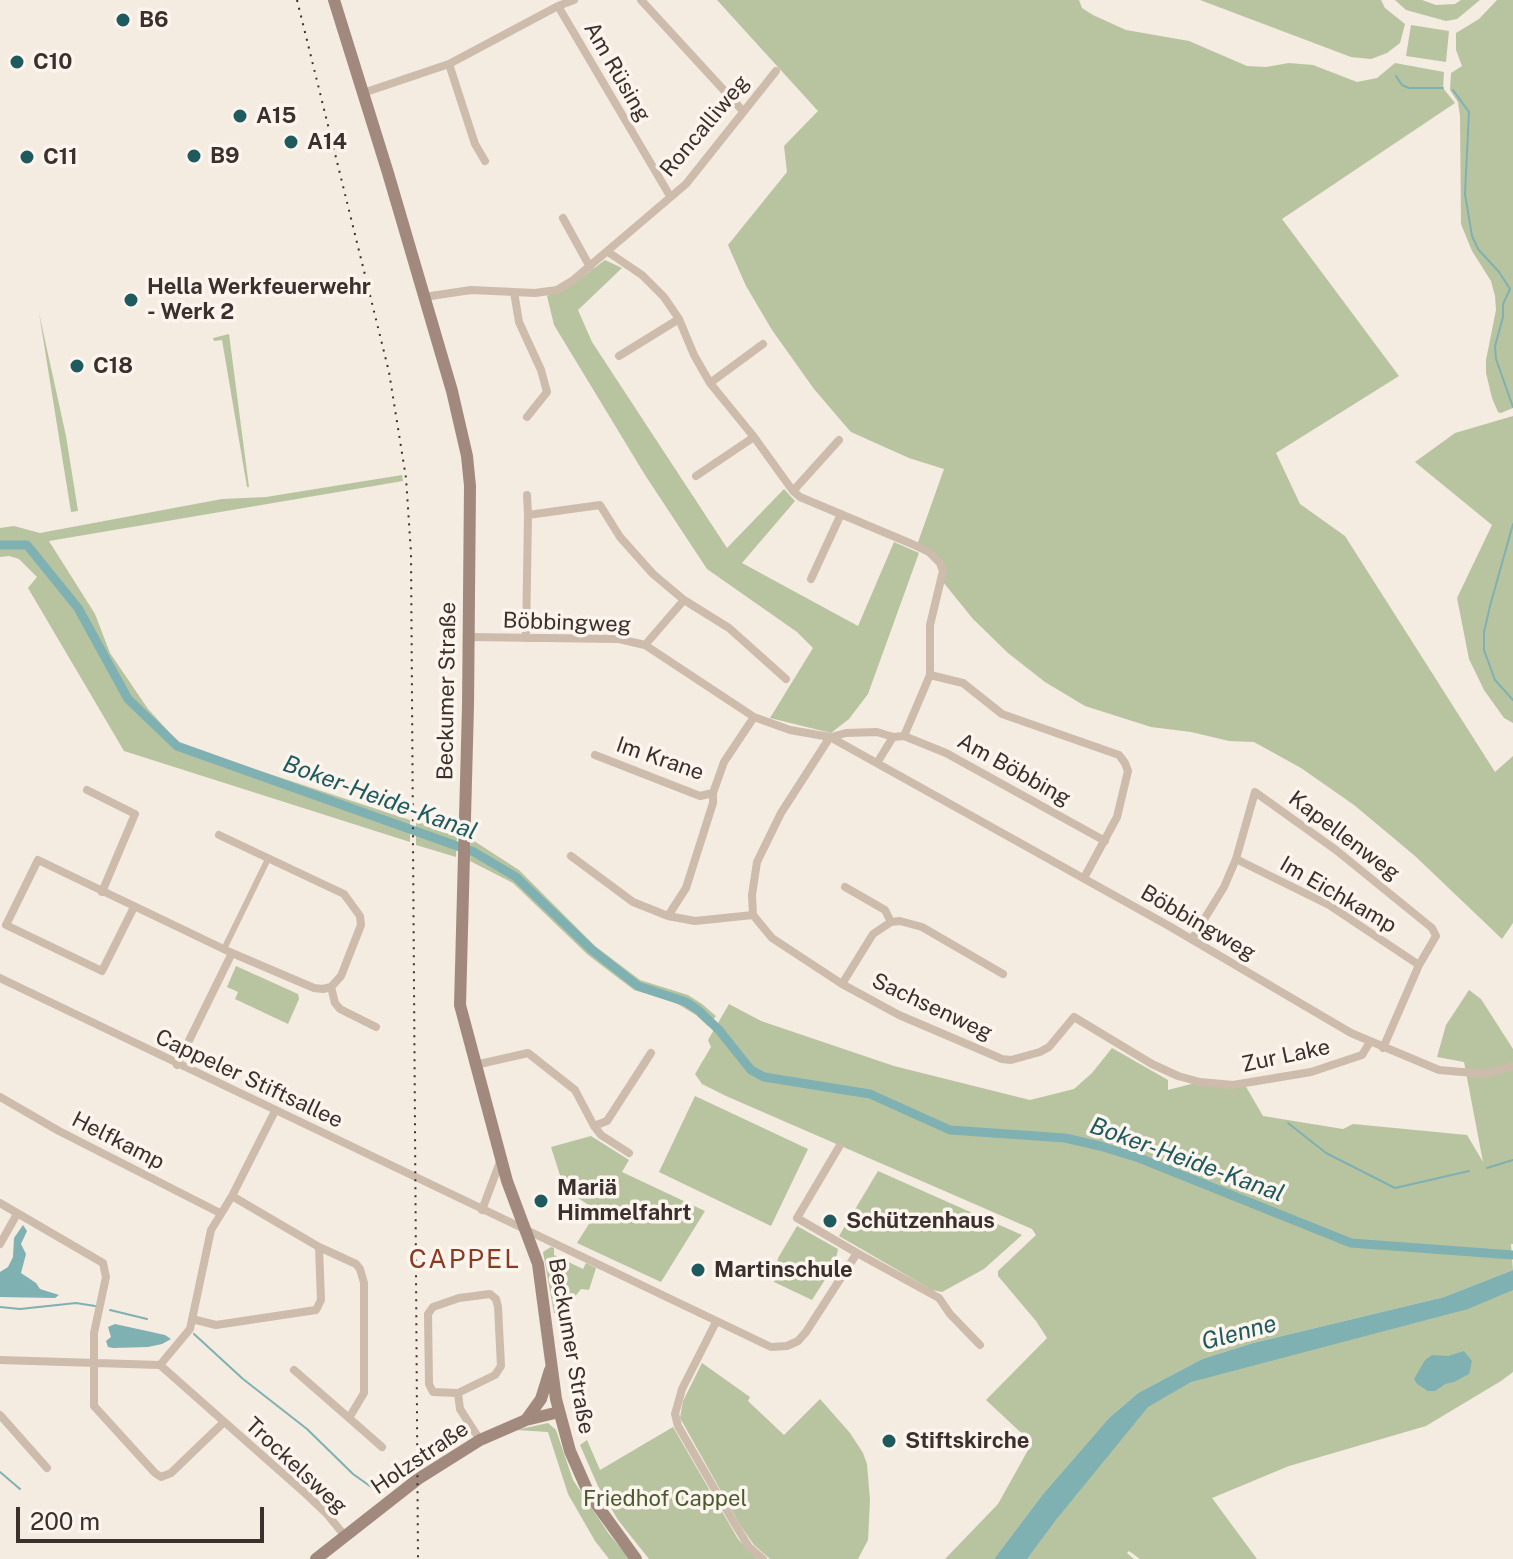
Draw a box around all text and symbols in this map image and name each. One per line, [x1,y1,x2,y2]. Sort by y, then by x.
place label: B6 [139,7,169,33]
marker: B6 [114,11,132,29]
street label: Am Rüsing [578,18,656,126]
place label: C10 [33,49,72,75]
marker: C10 [8,53,26,71]
street label: Roncalliweg [655,70,755,182]
place label: A15 [256,103,296,129]
marker: A15 [231,107,249,125]
place label: A14 [307,129,347,155]
marker: A14 [282,133,300,151]
place label: B9 [210,143,240,169]
place label: C11 [43,144,78,170]
marker: B9 [185,147,203,165]
marker: C11 [18,148,36,166]
place label: Hella Werkfeuerwehr - Werk 2 [147,274,371,326]
marker: Hella Werkfeuerwehr - Werk 2 [122,291,140,309]
place label: C18 [93,353,133,379]
marker: C18 [68,357,86,375]
street label: Beckumer Straße [432,602,462,780]
street label: Böbbingweg [502,608,632,638]
street label: Am Böbbing [953,728,1075,812]
street label: Im Krane [613,732,707,786]
water label: Boker-Heide-Kanal [279,749,481,847]
street label: Kapellenweg [1283,785,1405,887]
street label: Im Eichkamp [1275,851,1401,939]
street label: Böbbingweg [1136,879,1260,967]
street label: Sachsenweg [867,968,997,1046]
street label: Cappeler Stiftsallee [151,1024,347,1134]
street label: Zur Lake [1239,1034,1333,1078]
street label: Helfkamp [67,1106,169,1176]
water label: Boker-Heide-Kanal [1086,1111,1288,1209]
place label: Mariä Himmelfahrt [557,1175,691,1226]
marker: Mariä Himmelfahrt [532,1192,550,1210]
place label: Schützenhaus [846,1208,995,1234]
marker: Schützenhaus [821,1212,839,1230]
district label: CAPPEL [409,1244,521,1276]
street label: Beckumer Straße [543,1256,599,1436]
place label: Martinschule [714,1257,853,1283]
marker: Martinschule [689,1261,707,1279]
water label: Glenne [1198,1309,1280,1357]
street label: Trockelsweg [240,1412,352,1520]
street label: Holzstraße [366,1416,474,1500]
place label: Stiftskirche [905,1428,1029,1454]
marker: Stiftskirche [880,1432,898,1450]
park label: Friedhof Cappel [583,1486,747,1512]
scale bar [20,1491,268,1541]
text: 200 m [30,1507,100,1535]

